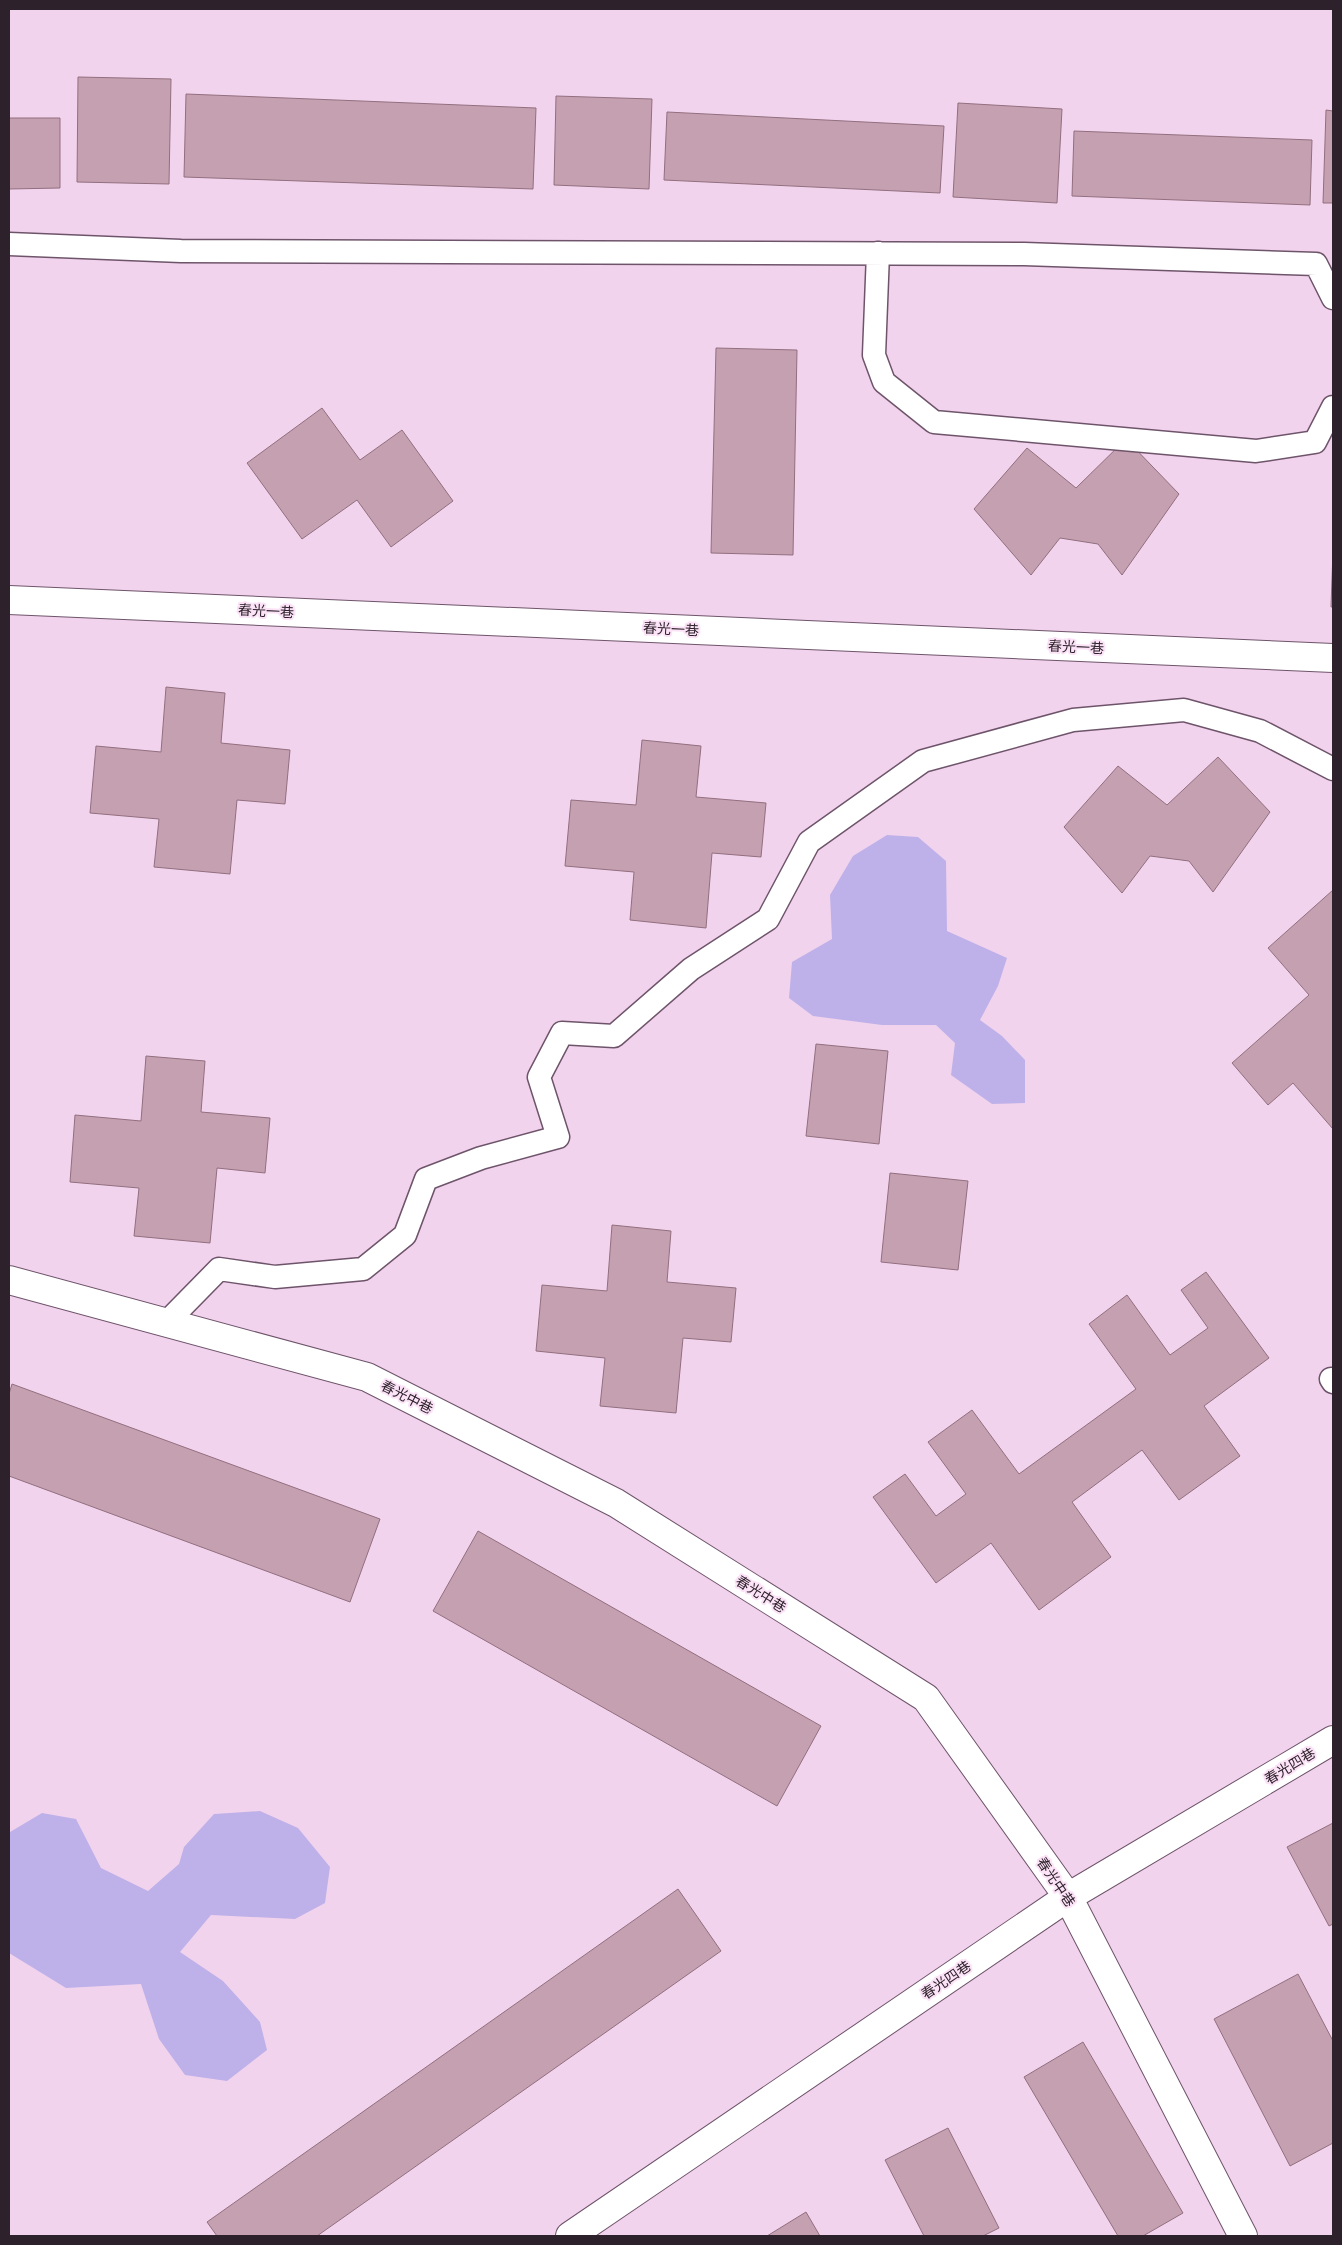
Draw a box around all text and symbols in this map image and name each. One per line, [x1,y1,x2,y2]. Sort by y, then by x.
street label: 春光一巷 [238,601,294,621]
street label: 春光一巷 [643,619,699,639]
street label: 春光一巷 [1048,637,1104,657]
street label: 春光中巷 [378,1376,436,1418]
street label: 春光中巷 [732,1572,790,1616]
street label: 春光四巷 [1261,1744,1319,1788]
street label: 春光中巷 [1033,1854,1079,1910]
street label: 春光四巷 [918,1957,974,2003]

